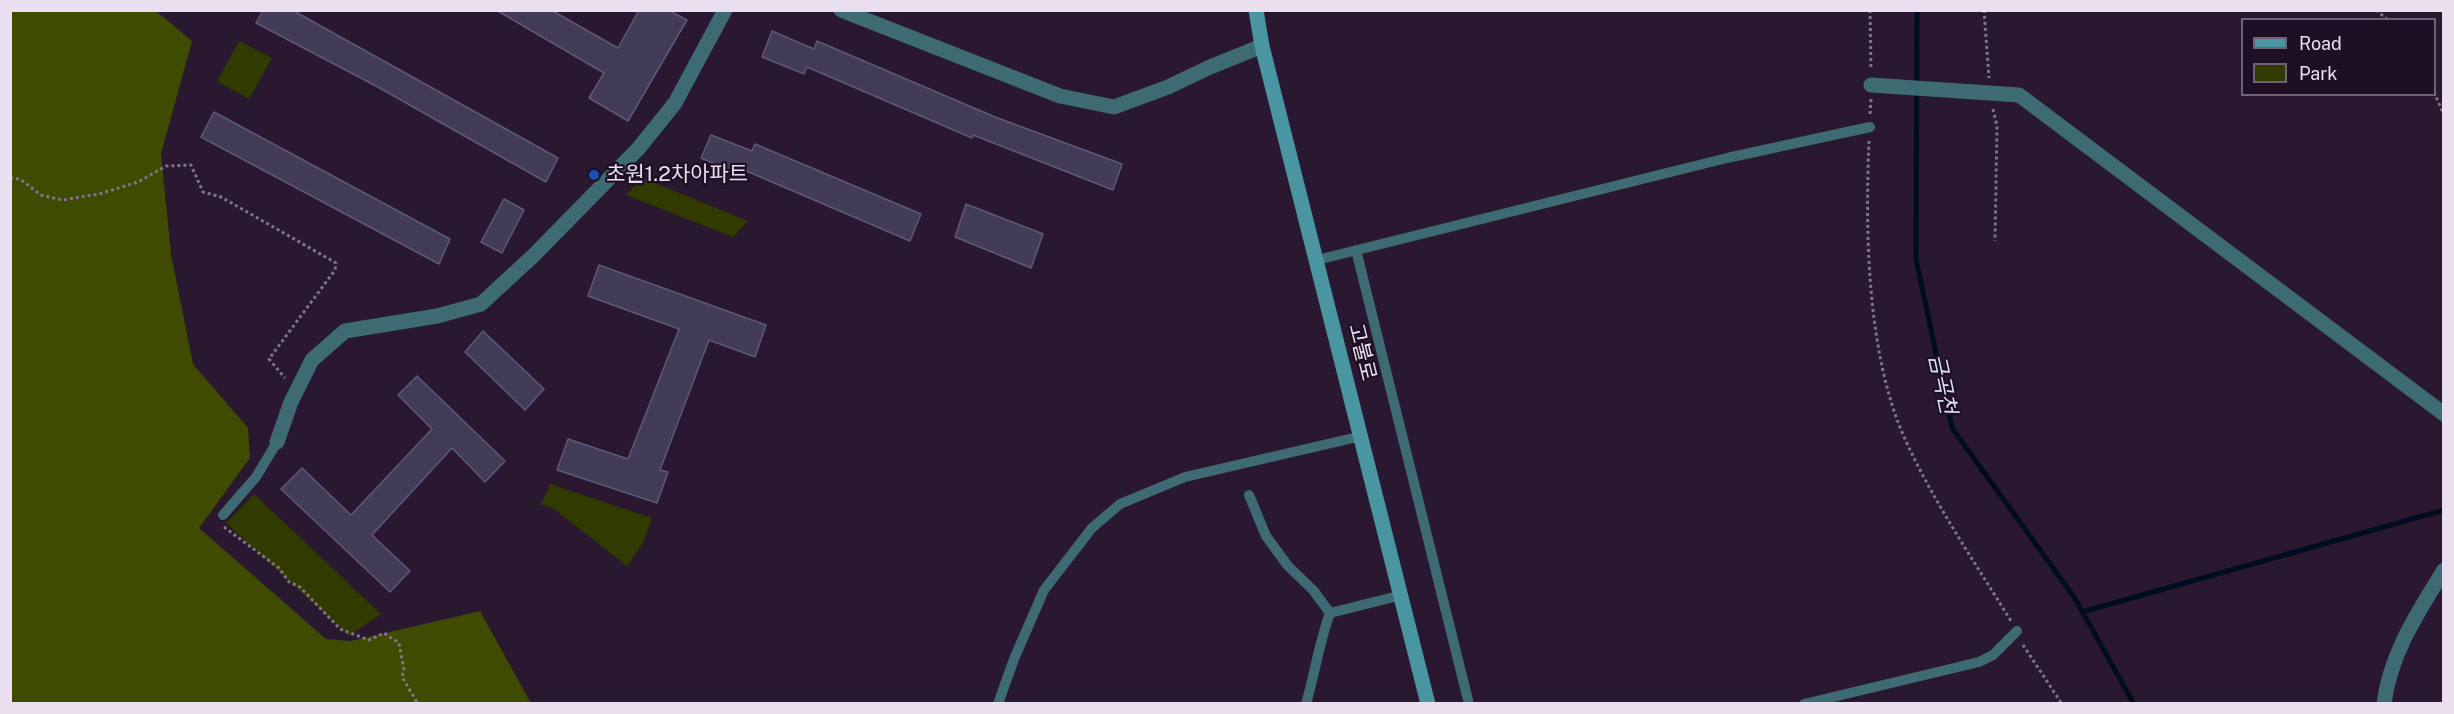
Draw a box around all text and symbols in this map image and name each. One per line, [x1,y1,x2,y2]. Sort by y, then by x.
legend [2241,18,2436,96]
text: Road [2299,33,2342,54]
text: Park [2299,63,2337,84]
place label: 초원1.2차아파트 [606,162,748,188]
marker: 초원1.2차아파트 [587,168,601,182]
street label: 고불로 [1343,321,1381,383]
water label: 금곡천 [1923,352,1961,416]

